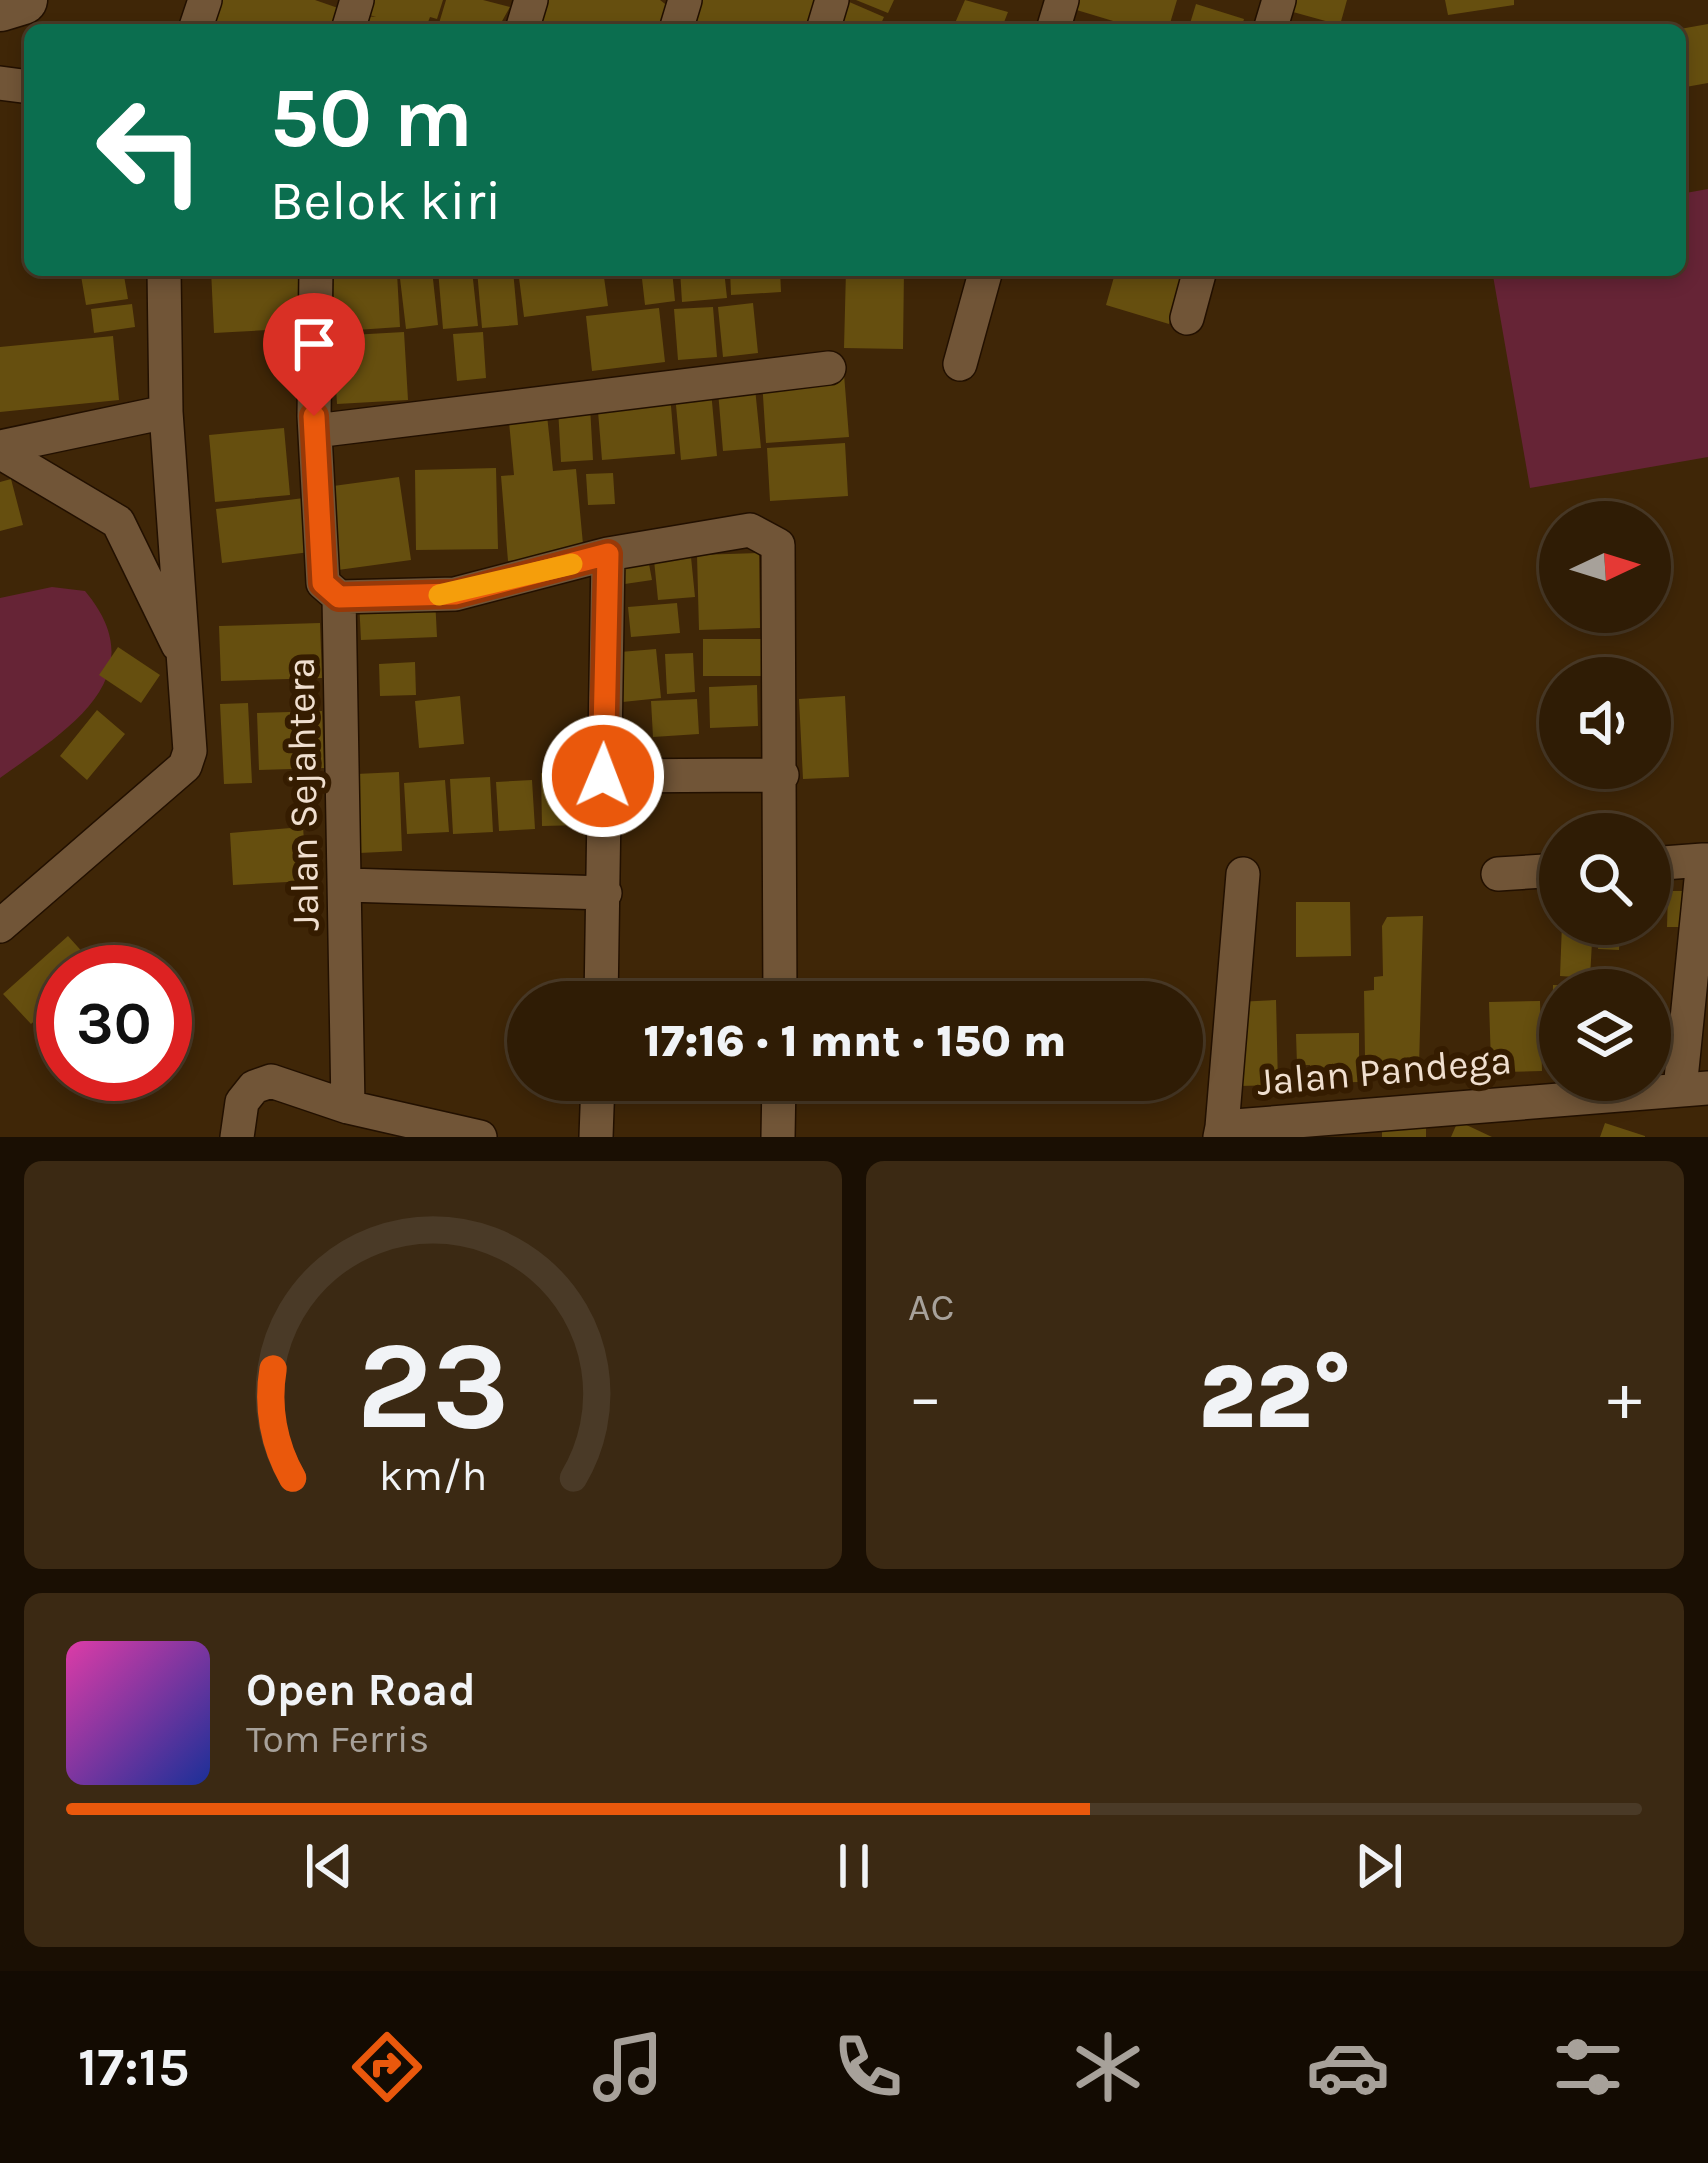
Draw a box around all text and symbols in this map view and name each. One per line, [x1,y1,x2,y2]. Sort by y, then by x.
text: 50 m [270,69,473,167]
icon: left [72,72,228,228]
text: Belok kiri [270,169,501,233]
pin [263,293,365,416]
icon: arrive [281,311,347,377]
north arrow [1539,501,1671,633]
map controls [1539,501,1671,1101]
street label: Jalan Sejahtera [278,657,328,931]
button: sound [1539,657,1671,789]
position arrow [540,713,666,839]
button: search [1539,813,1671,945]
speed limit sign: 30 [36,945,192,1101]
button: layers [1539,969,1671,1101]
text: 17:16 · 1 mnt · 150 m [644,1015,1066,1067]
street label: Jalan Pandega [1255,1037,1513,1105]
text: AC [908,1284,954,1330]
text: 23 [356,1313,510,1458]
text: 22° [1198,1344,1352,1450]
text: − [908,1358,943,1436]
text: + [1607,1358,1642,1436]
text: km/h [379,1451,487,1501]
text: Open Road [246,1664,476,1716]
text: Tom Ferris [246,1716,429,1762]
icon: previous [296,1833,362,1899]
icon: pause [821,1833,887,1899]
icon: next [1346,1833,1412,1899]
icon: directions [345,2025,429,2109]
icon: music [586,2025,670,2109]
icon: phone [826,2025,910,2109]
icon: climate [1066,2025,1150,2109]
icon: car [1306,2025,1390,2109]
icon: filters [1546,2025,1630,2109]
text: 17:15 [78,2035,189,2099]

